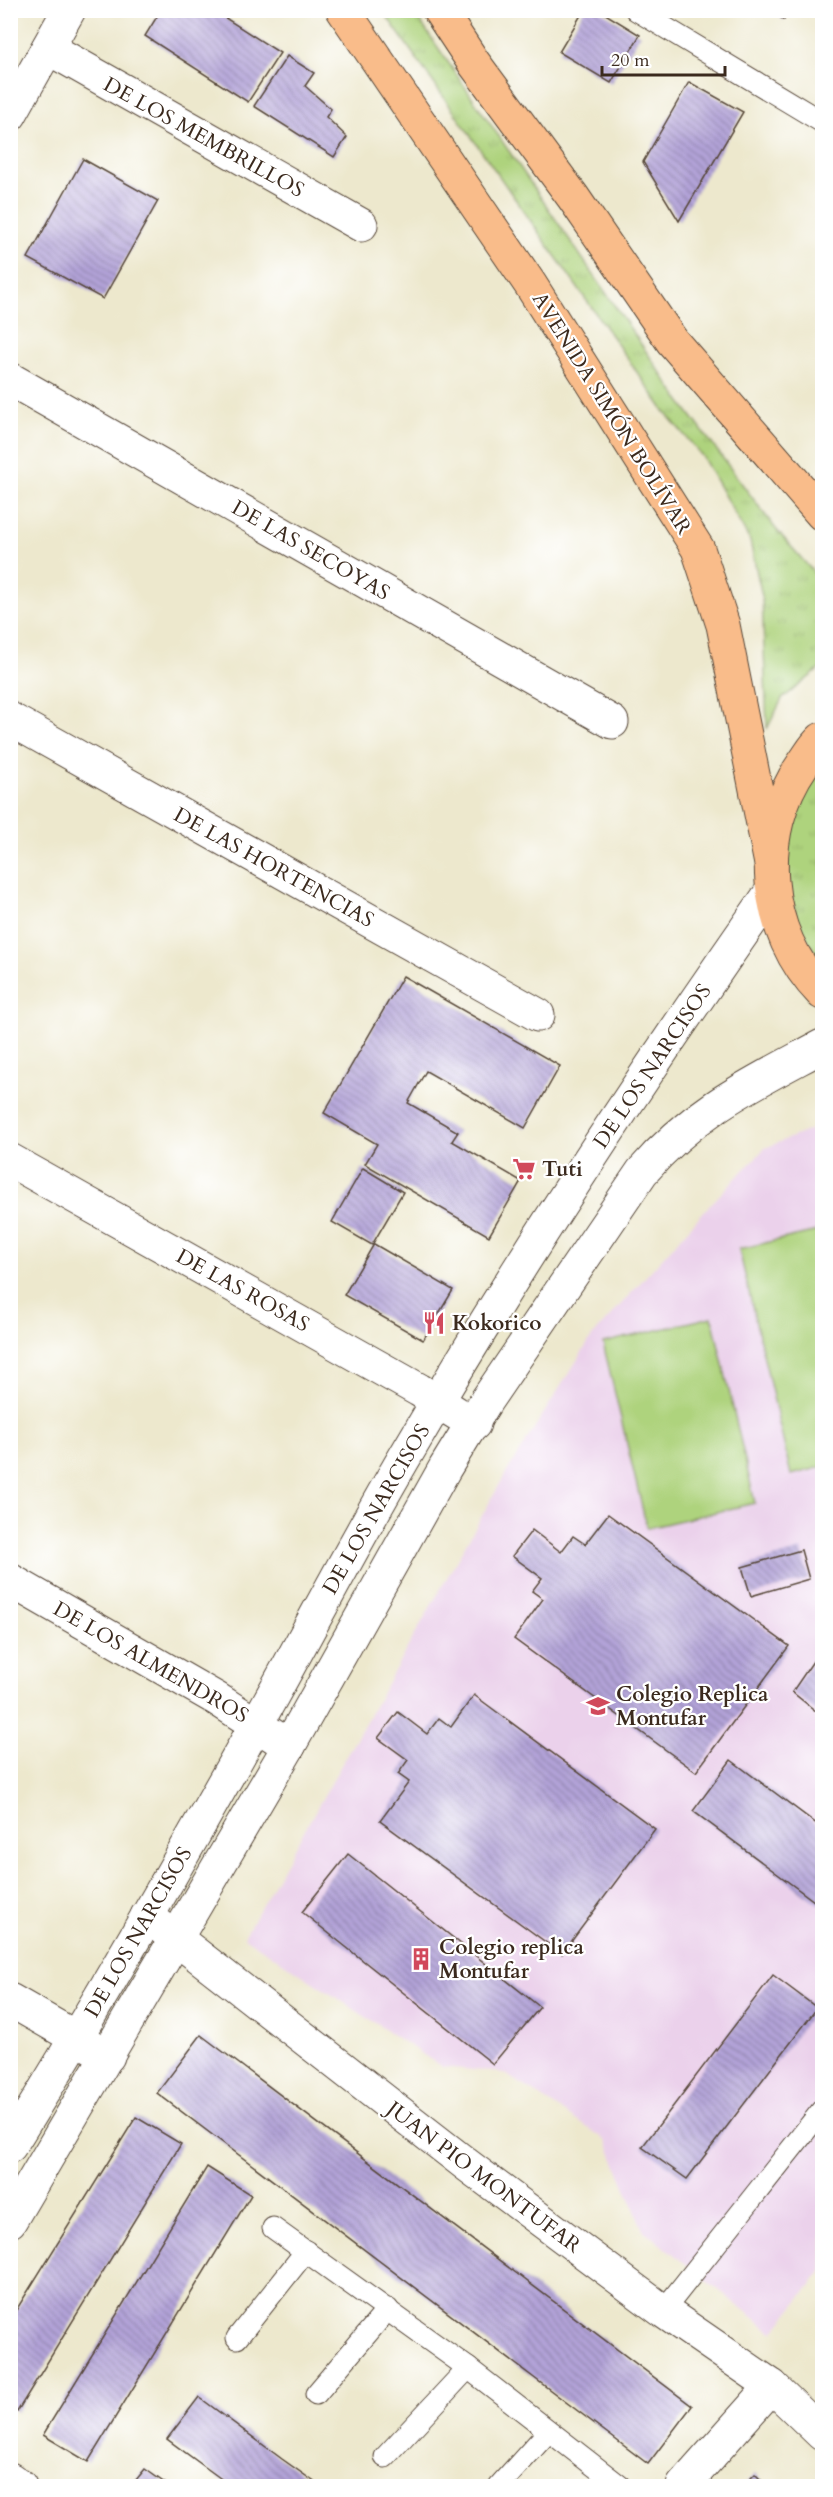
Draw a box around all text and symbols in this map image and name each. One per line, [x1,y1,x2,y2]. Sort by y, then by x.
scale bar [602,39,725,77]
text: 20 m [611,48,650,73]
street label: DE LOS MEMBRILLOS [98,70,309,205]
street label: AVENIDA SIMÓN BOLÍVAR [525,286,699,540]
street label: DE LAS SECOYAS [226,493,395,608]
street label: DE LAS HORTENCIAS [168,800,379,935]
street label: DE LOS NARCISOS [587,978,718,1154]
place label: Tuti [542,1155,583,1184]
supermarket icon: Tuti [511,1156,537,1182]
street label: DE LAS ROSAS [171,1242,315,1339]
place label: Kokorico [452,1309,542,1338]
restaurant icon: Kokorico [421,1310,447,1336]
street label: DE LOS NARCISOS [316,1419,437,1600]
street label: DE LOS ALMENDROS [48,1595,254,1730]
place label: Colegio Replica Montufar [616,1680,769,1733]
school or university icon: Colegio Replica Montufar [585,1693,611,1719]
street label: DE LOS NARCISOS [78,1842,199,2023]
place label: Colegio replica Montufar [439,1933,584,1986]
building icon: Colegio replica Montufar [408,1946,434,1972]
street label: JUAN PIO MONTUFAR [378,2093,587,2260]

